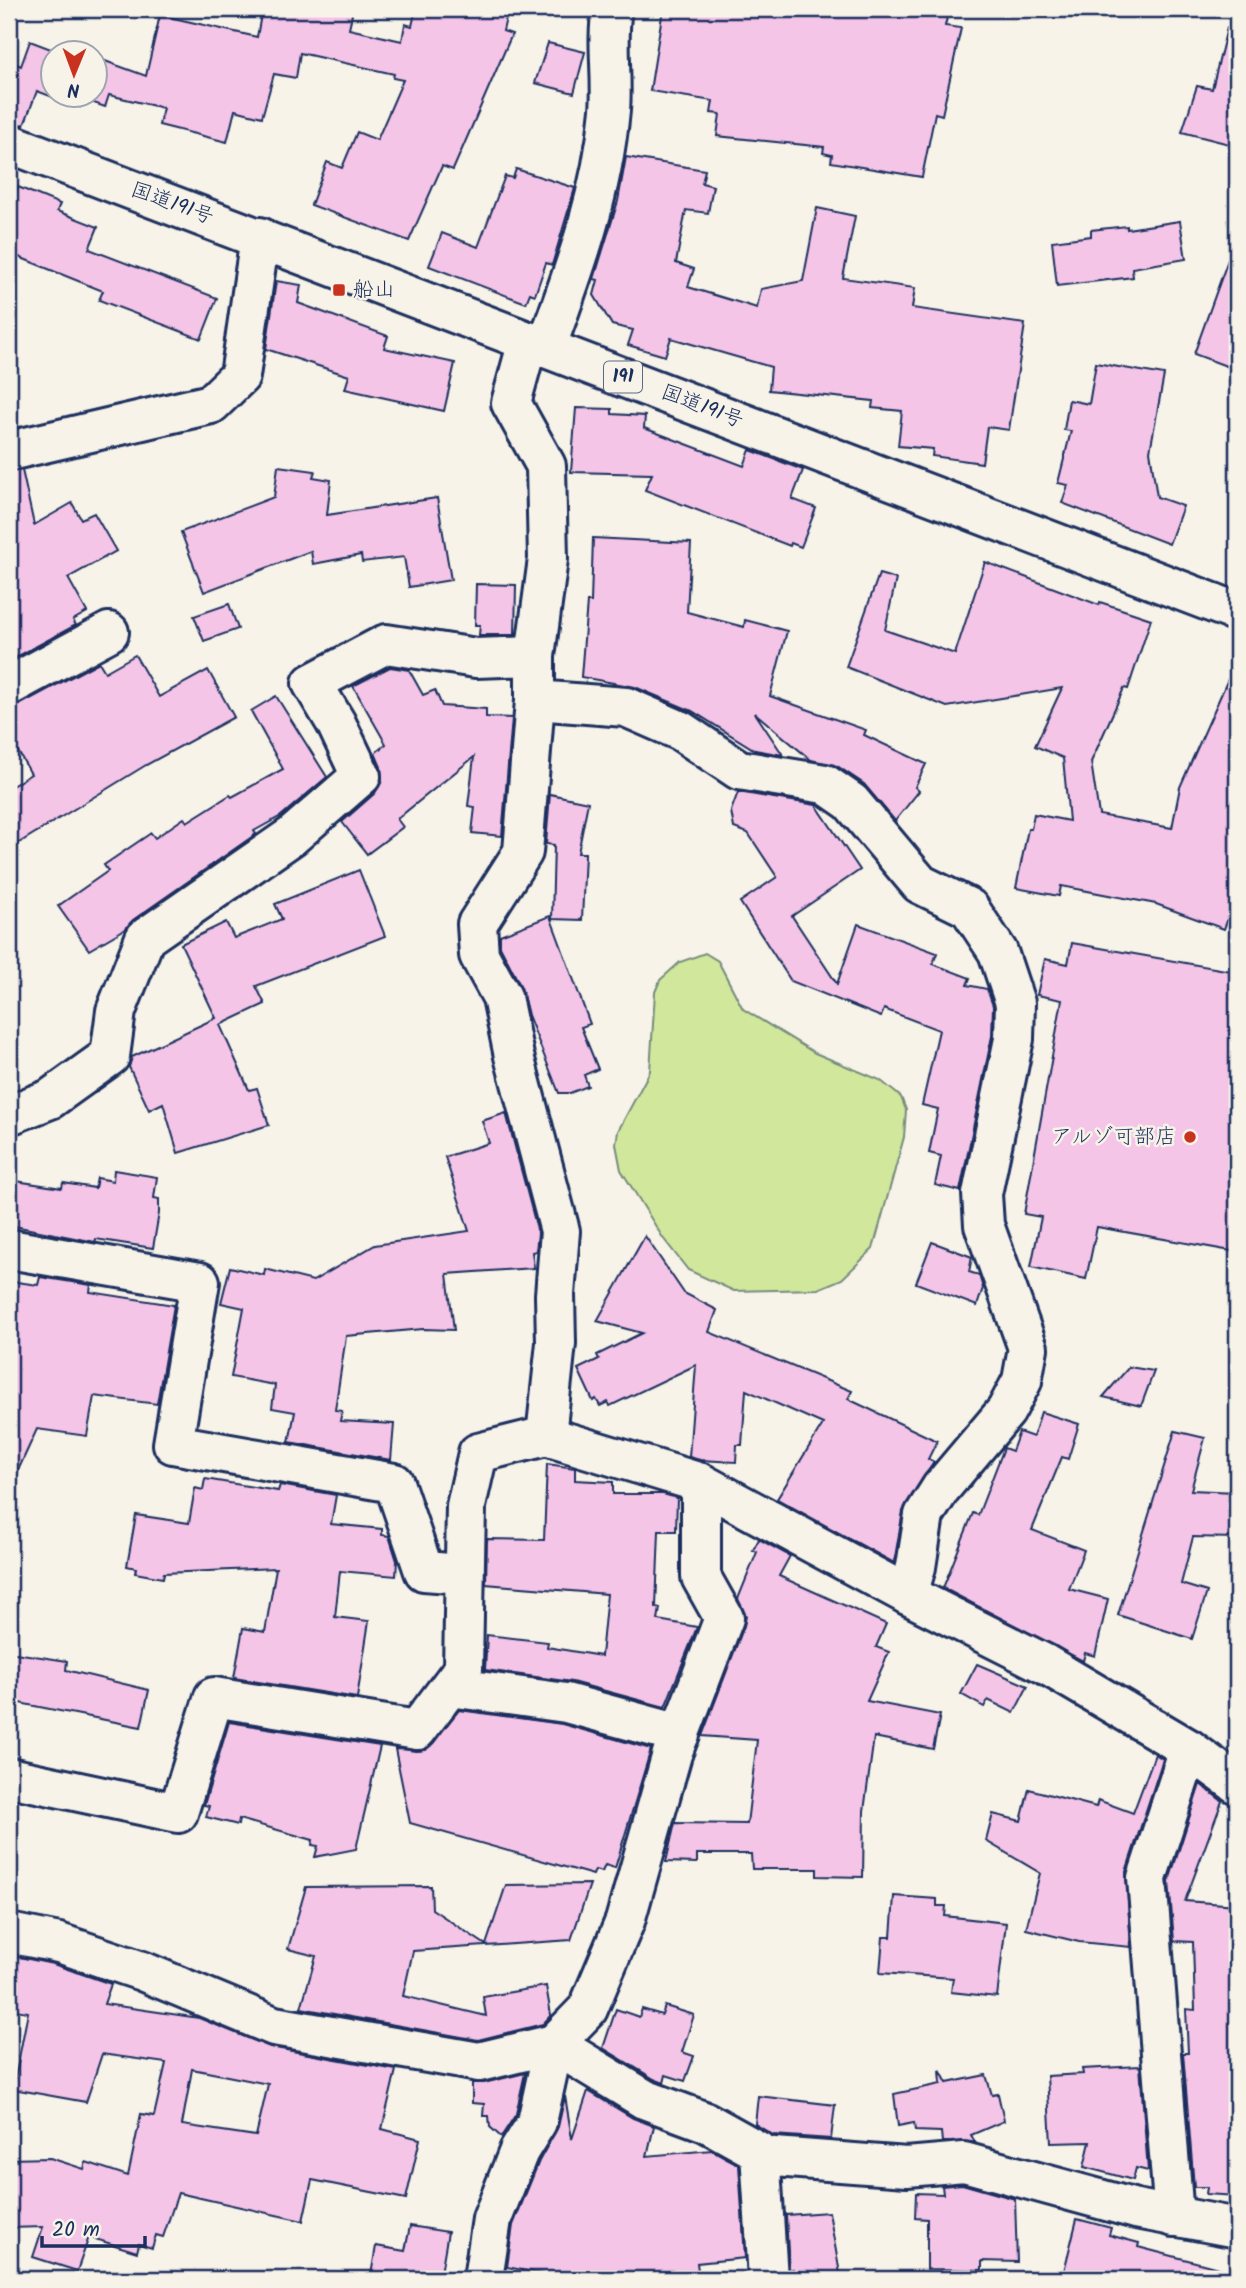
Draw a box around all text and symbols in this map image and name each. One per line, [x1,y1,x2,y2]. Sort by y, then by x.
north arrow [38,38,108,108]
text: N [67,74,80,104]
street label: 国道191号 [126,174,218,234]
place label: 船山 [353,274,395,307]
marker: 船山 [331,282,347,298]
road number: 191 [604,362,642,392]
street label: 国道191号 [656,376,748,438]
place label: アルゾ可部店 [1051,1121,1176,1154]
marker: アルゾ可部店 [1182,1129,1198,1145]
scale bar [42,2204,145,2248]
text: 20 m [52,2214,100,2247]

